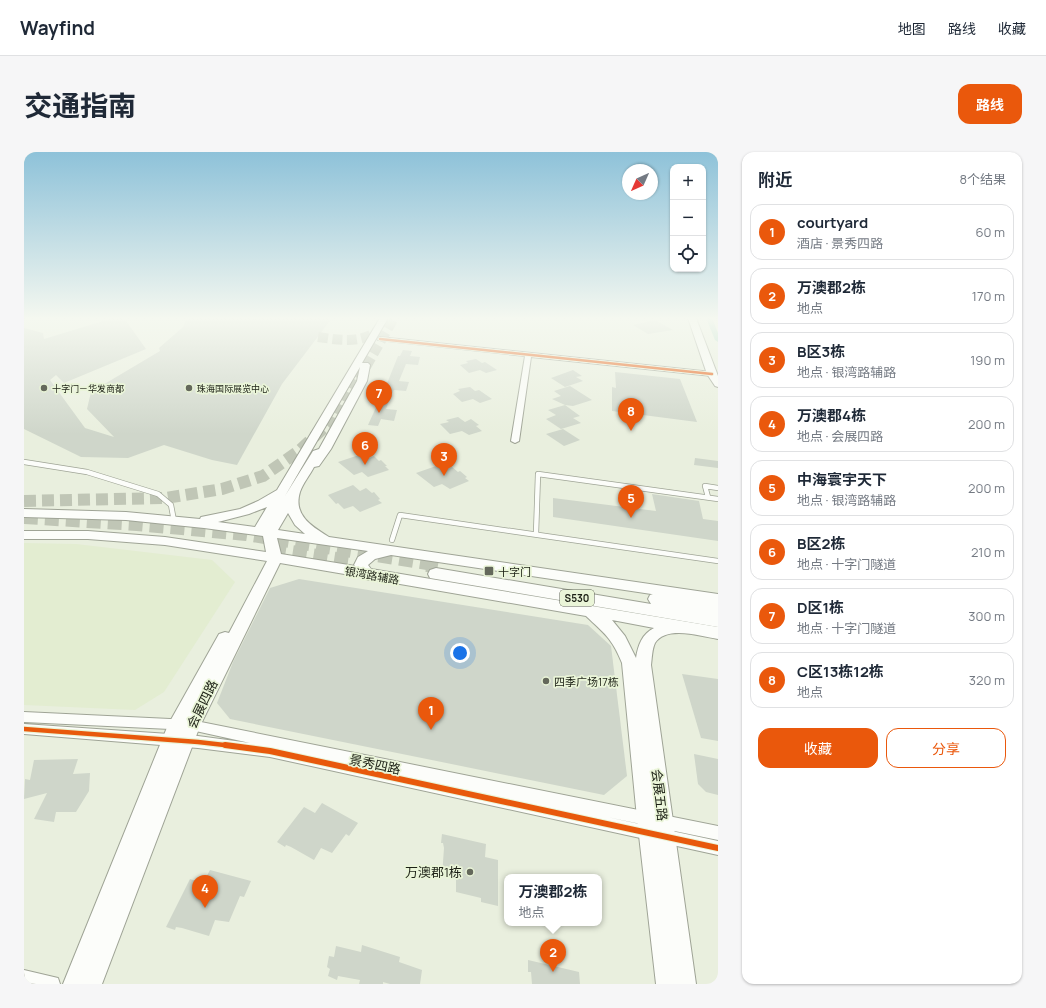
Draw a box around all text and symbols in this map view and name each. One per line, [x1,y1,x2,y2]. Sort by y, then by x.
text: Wayfind [20,15,95,41]
text: 地图 [898,19,926,38]
text: 路线 [948,19,976,38]
text: 收藏 [998,19,1026,38]
button: 路线 [958,84,1022,124]
text: 交通指南 [24,86,136,124]
north arrow [622,164,658,200]
map controls [670,164,706,272]
button: + [670,164,706,200]
text: 附近 [758,168,792,191]
text: 8个结果 [959,170,1006,188]
button: − [670,200,706,236]
text: courtyard [797,212,868,233]
text: 1 [769,223,775,241]
text: 60 m [975,223,1005,241]
text: 酒店 · 景秀四路 [797,234,883,252]
button: locate [670,236,706,272]
text: 万澳郡2栋 [797,277,866,298]
text: 2 [768,287,776,305]
text: 170 m [972,287,1005,305]
text: 地点 [797,299,823,317]
text: B区3栋 [797,341,845,362]
text: 3 [768,351,776,369]
text: 190 m [970,351,1005,369]
text: 地点 · 银湾路辅路 [797,363,896,381]
pin: 7 [366,380,392,413]
place label: 十字门－华发商都 [52,382,124,395]
place label: 珠海国际展览中心 [197,382,269,395]
marker: 十字门－华发商都 [39,383,49,393]
marker: 珠海国际展览中心 [184,383,194,393]
pin: 8 [618,398,644,431]
text: 万澳郡4栋 [797,405,866,426]
text: 4 [768,415,776,433]
text: 200 m [968,415,1005,433]
text: 地点 · 会展四路 [797,427,883,445]
pin: 6 [352,432,378,465]
pin: 3 [431,443,457,476]
text: 中海寰宇天下 [797,469,887,490]
text: 5 [768,479,776,497]
text: 200 m [968,479,1005,497]
pin: 5 [618,485,644,518]
text: 地点 · 银湾路辅路 [797,491,896,509]
text: B区2栋 [797,533,845,554]
text: 6 [768,543,776,561]
text: 210 m [971,543,1005,561]
text: 地点 · 十字门隧道 [797,555,896,573]
street label: 银湾路辅路 [344,563,400,587]
place label: 十字门 [498,564,531,579]
marker: 十字门 [483,565,495,577]
road number: S530 [560,590,594,606]
text: D区1栋 [797,597,844,618]
text: 7 [769,607,775,625]
text: 300 m [968,607,1005,625]
text: 地点 · 十字门隧道 [797,619,896,637]
your location [450,643,470,663]
text: C区13栋12栋 [797,661,884,682]
text: 8 [768,671,776,689]
text: 320 m [969,671,1005,689]
place label: 四季广场17栋 [554,674,619,689]
marker: 四季广场17栋 [541,676,551,686]
street label: 会展四路 [183,677,221,731]
text: 地点 [797,683,823,701]
pin: 1 [418,697,444,730]
button: 收藏 [758,728,878,768]
button: 分享 [886,728,1006,768]
street label: 景秀四路 [348,750,402,778]
street label: 会展五路 [648,768,672,822]
place label: 万澳郡1栋 [405,863,462,881]
marker: 万澳郡1栋 [465,867,475,877]
popup [504,874,602,926]
pin: 4 [192,875,218,908]
text: 万澳郡2栋 [519,881,587,902]
text: 地点 [519,903,545,921]
pin: 2 [540,939,566,972]

